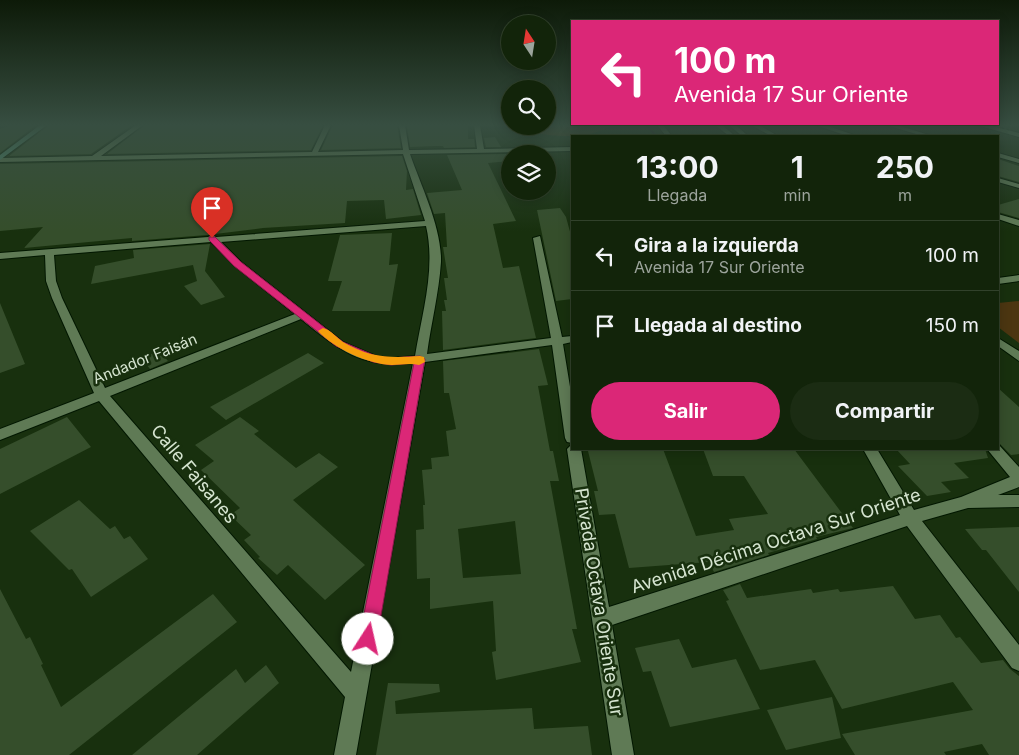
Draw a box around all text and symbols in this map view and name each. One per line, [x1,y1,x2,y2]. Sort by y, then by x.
north arrow [501,15,556,70]
map controls [501,15,556,200]
text: 100 m [674,39,777,81]
icon: left [591,40,656,105]
button: search [501,80,556,135]
text: Avenida 17 Sur Oriente [674,81,908,107]
button: layers [501,145,556,200]
text: 13:00 [636,149,719,185]
text: 1 [791,149,804,185]
text: 250 [876,149,934,185]
text: Llegada [647,185,707,205]
text: min [784,185,811,205]
text: m [898,185,912,205]
pin [191,187,233,238]
icon: arrive [198,194,226,222]
text: Gira a la izquierda [634,234,799,257]
icon: left [591,242,619,270]
text: 100 m [925,244,979,267]
text: Avenida 17 Sur Oriente [634,257,804,277]
icon: arrive [591,312,619,340]
text: Llegada al destino [634,314,802,337]
text: 150 m [926,314,979,337]
street label: Andador Faisán [90,329,200,388]
button: Salir [591,382,780,440]
button: Compartir [790,382,979,440]
street label: Calle Faisanes [147,420,242,527]
street label: Avenida Décima Octava Sur Oriente [628,484,923,597]
street label: Privada Octava Oriente Sur [571,486,628,718]
position arrow [341,612,393,664]

